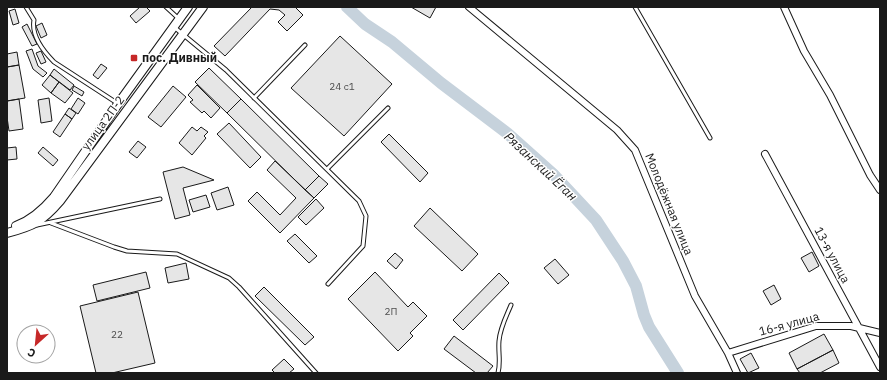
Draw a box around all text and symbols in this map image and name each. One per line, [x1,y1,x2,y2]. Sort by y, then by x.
place label: пос. Дивный [142,50,217,65]
marker: пос. Дивный [129,53,139,63]
house number: 24 с1 [329,80,355,93]
street label: улица 2П-2 [78,93,127,153]
water label: Рязанский Ёган [501,128,581,205]
street label: Молодёжная улица [642,151,697,258]
street label: 13-я улица [811,224,854,286]
house number: 2П [385,305,397,318]
street label: 16-я улица [757,308,821,339]
north arrow [16,324,56,364]
house number: 22 [111,328,123,341]
text: С [25,345,38,361]

